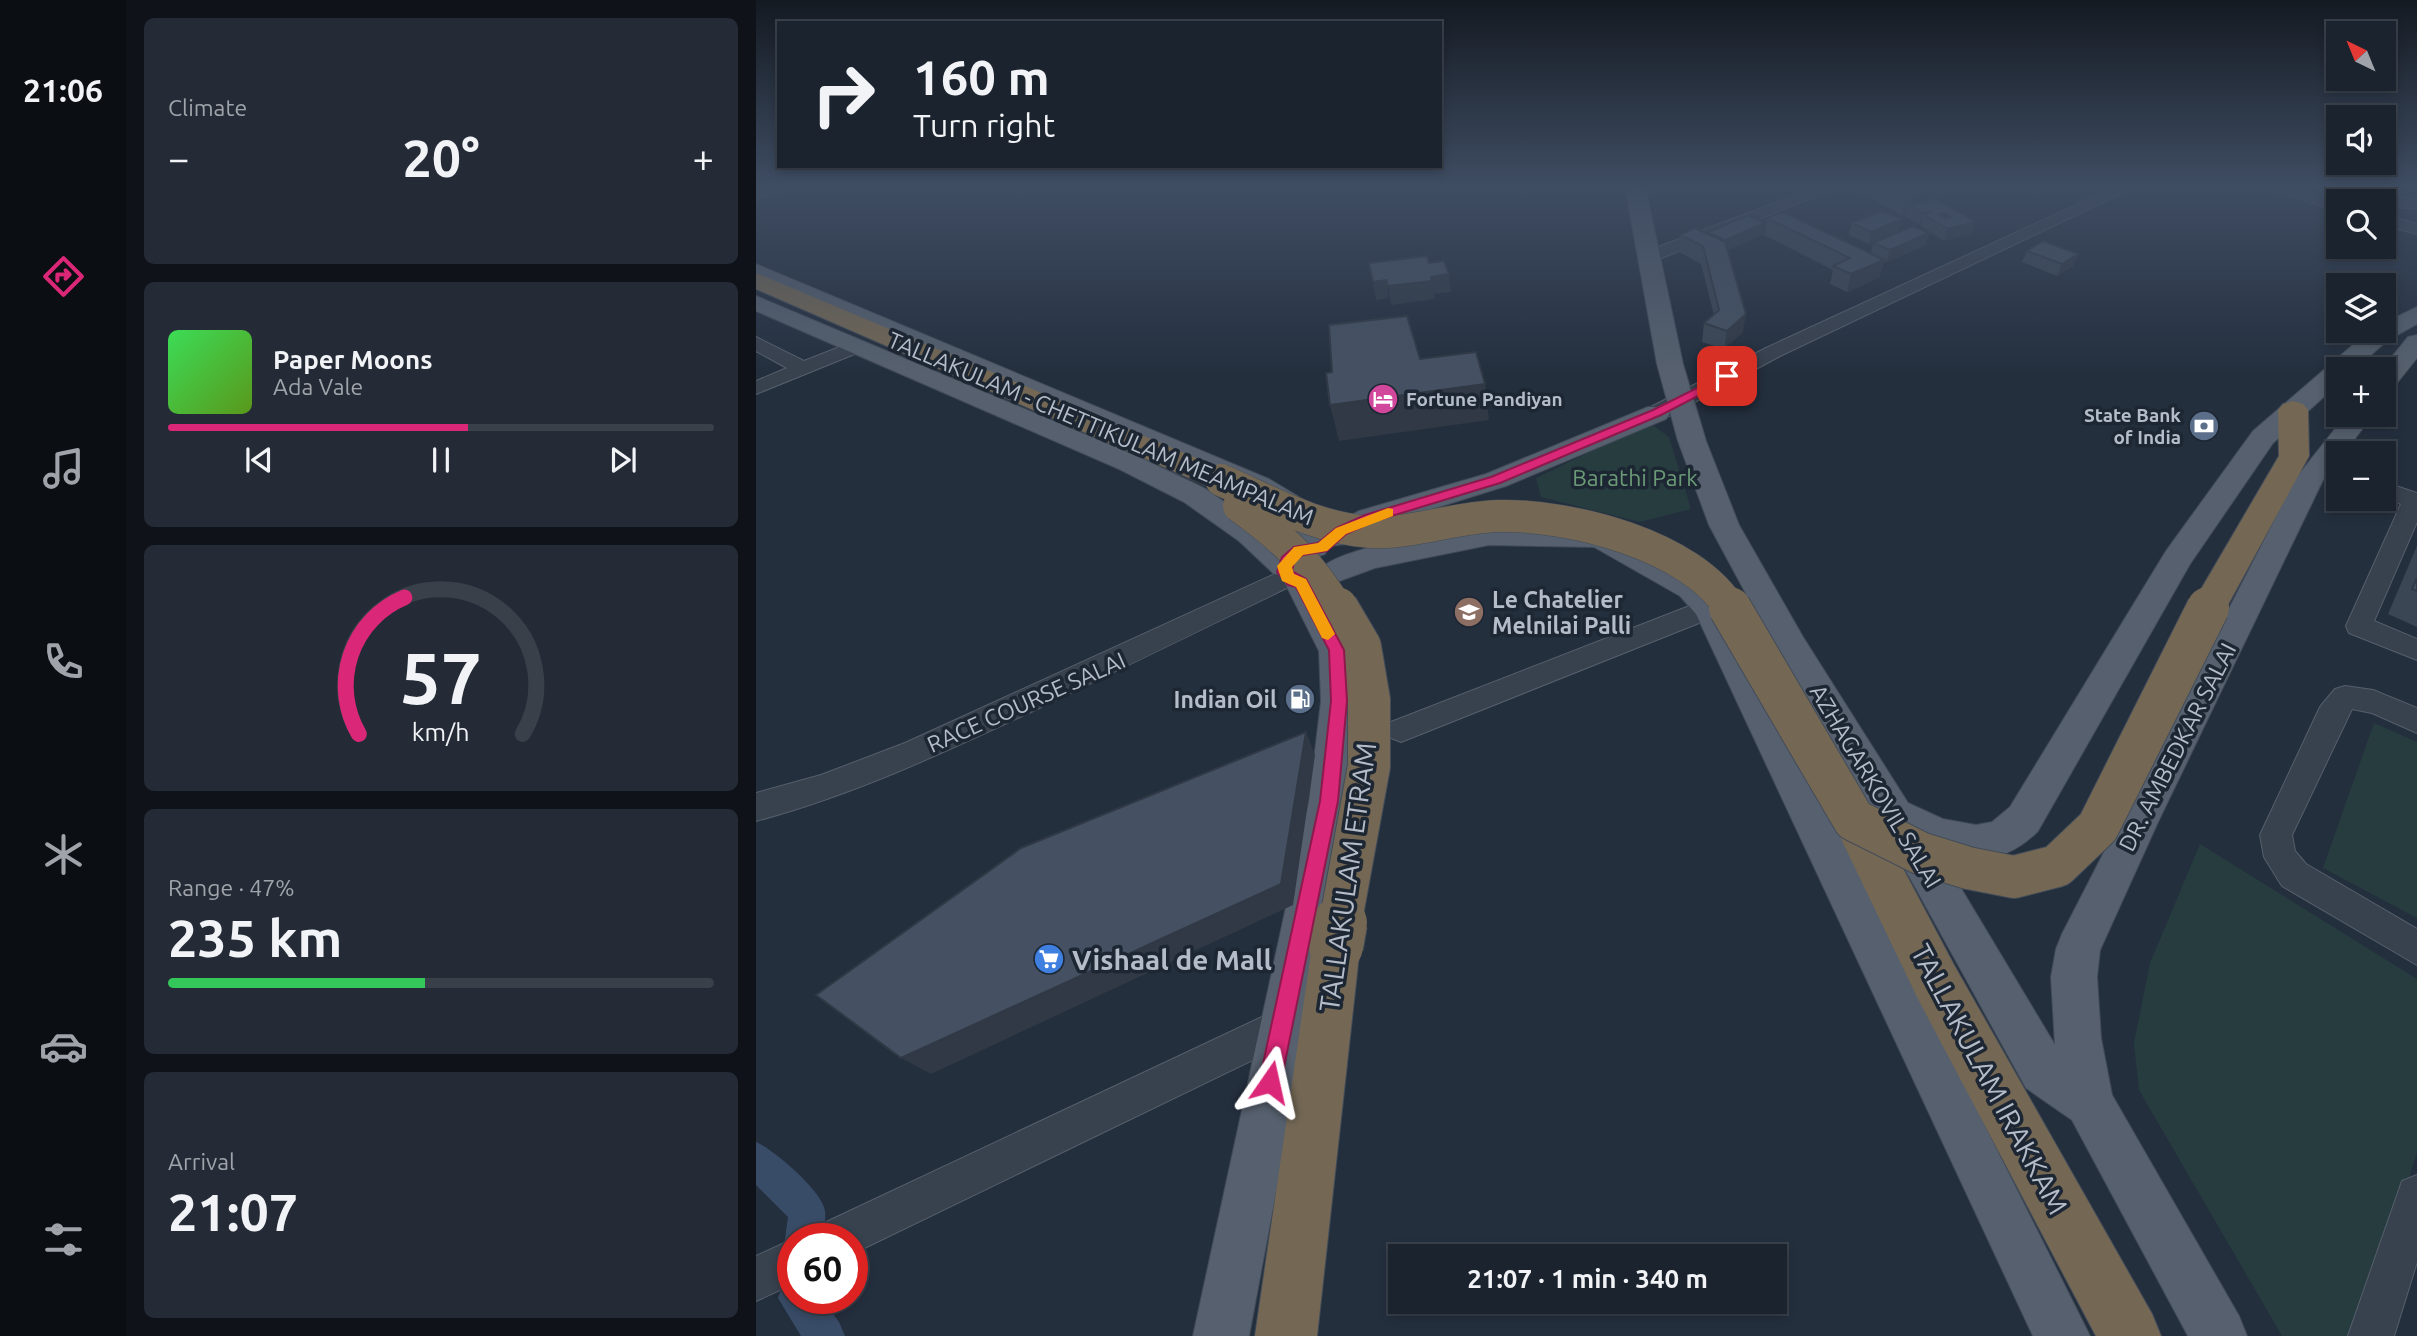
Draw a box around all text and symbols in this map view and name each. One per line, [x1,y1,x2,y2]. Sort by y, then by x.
north arrow [2326,21,2396,91]
map controls [2326,21,2396,511]
icon: right [798,49,889,140]
text: 160 m [913,49,1050,104]
text: 21:06 [23,72,103,108]
text: Climate [168,95,247,120]
button: sound [2326,105,2396,175]
text: Turn right [913,107,1055,143]
text: 20° [402,129,480,187]
text: − [168,137,189,179]
text: + [693,137,714,179]
button: search [2326,189,2396,259]
icon: directions [39,252,88,301]
button: layers [2326,273,2396,343]
street label: TALLAKULAM - CHETTIKULAM MEAMPALAM [884,327,1318,529]
text: Paper Moons [273,345,432,374]
pin [1697,346,1757,406]
icon: arrive [1708,357,1746,395]
button: + [2326,357,2396,427]
text: Ada Vale [273,374,363,399]
hotel icon: Fortune Pandiyan [1366,382,1400,416]
place label: Fortune Pandiyan [1406,388,1563,410]
place label: State Bank of India [2084,404,2181,448]
bank icon: State Bank of India [2187,409,2221,443]
icon: previous [240,441,278,479]
icon: pause [422,441,460,479]
icon: next [604,441,642,479]
button: − [2326,441,2396,511]
icon: music [39,444,88,493]
park label: Barathi Park [1572,465,1698,490]
place label: Le Chatelier Melnilai Palli [1492,587,1631,638]
school or university icon: Le Chatelier Melnilai Palli [1452,595,1486,629]
text: 57 [400,636,482,718]
icon: phone [39,637,88,686]
street label: DR. AMBEDKAR SALAI [2114,639,2240,855]
street label: RACE COURSE SALAI [923,647,1129,757]
street label: AZHAGARKOVIL SALAI [1805,680,1947,892]
fuel station icon: Indian Oil [1283,682,1317,716]
place label: Indian Oil [1174,687,1277,712]
text: km/h [412,718,470,746]
street label: TALLAKULAM ETRAM [1313,740,1381,1014]
icon: climate [39,830,88,879]
text: Range · 47% [168,875,295,900]
text: 235 km [168,909,342,967]
street label: TALLAKULAM IRAKKAM [1906,939,2074,1219]
supermarket icon: Vishaal de Mall [1032,942,1066,976]
place label: Vishaal de Mall [1072,944,1272,975]
icon: car [39,1022,88,1071]
position arrow [1233,1045,1307,1119]
text: Arrival [168,1149,235,1174]
text: 21:07 [168,1183,298,1241]
icon: filters [39,1215,88,1264]
speed limit sign: 60 [777,1223,868,1314]
text: 21:07 · 1 min · 340 m [1467,1264,1708,1293]

